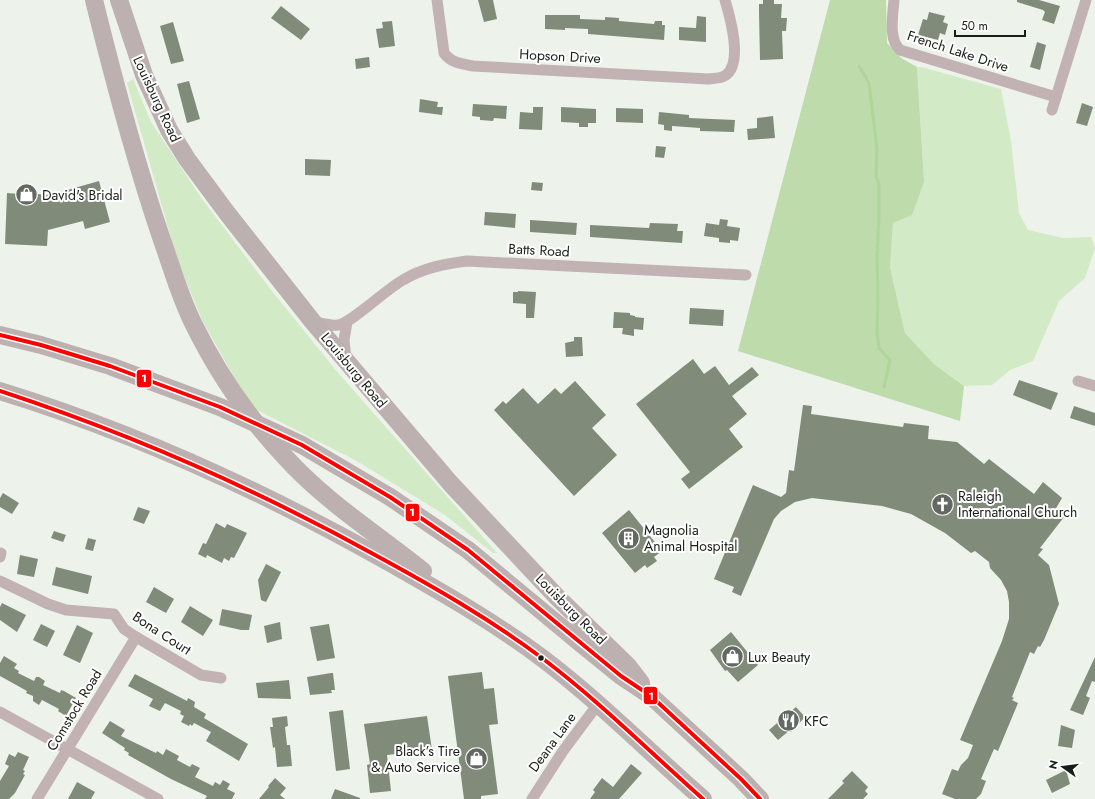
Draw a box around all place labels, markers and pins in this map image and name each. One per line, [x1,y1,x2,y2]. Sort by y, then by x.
shop icon: David's Bridal [14,182,40,208]
place label: David's Bridal [42,185,123,205]
place label: Raleigh International Church [958,486,1077,522]
church icon: Raleigh International Church [930,491,956,517]
place label: Magnolia Animal Hospital [644,520,738,556]
building icon: Magnolia Animal Hospital [616,525,642,551]
shop icon: Lux Beauty [720,644,746,670]
place label: Lux Beauty [748,647,811,667]
unlabelled marker [536,653,546,663]
restaurant icon: KFC [776,708,802,734]
place label: KFC [804,711,829,731]
place label: Black’s Tire & Auto Service [371,741,460,777]
shop icon: Black’s Tire & Auto Service [463,746,489,772]

